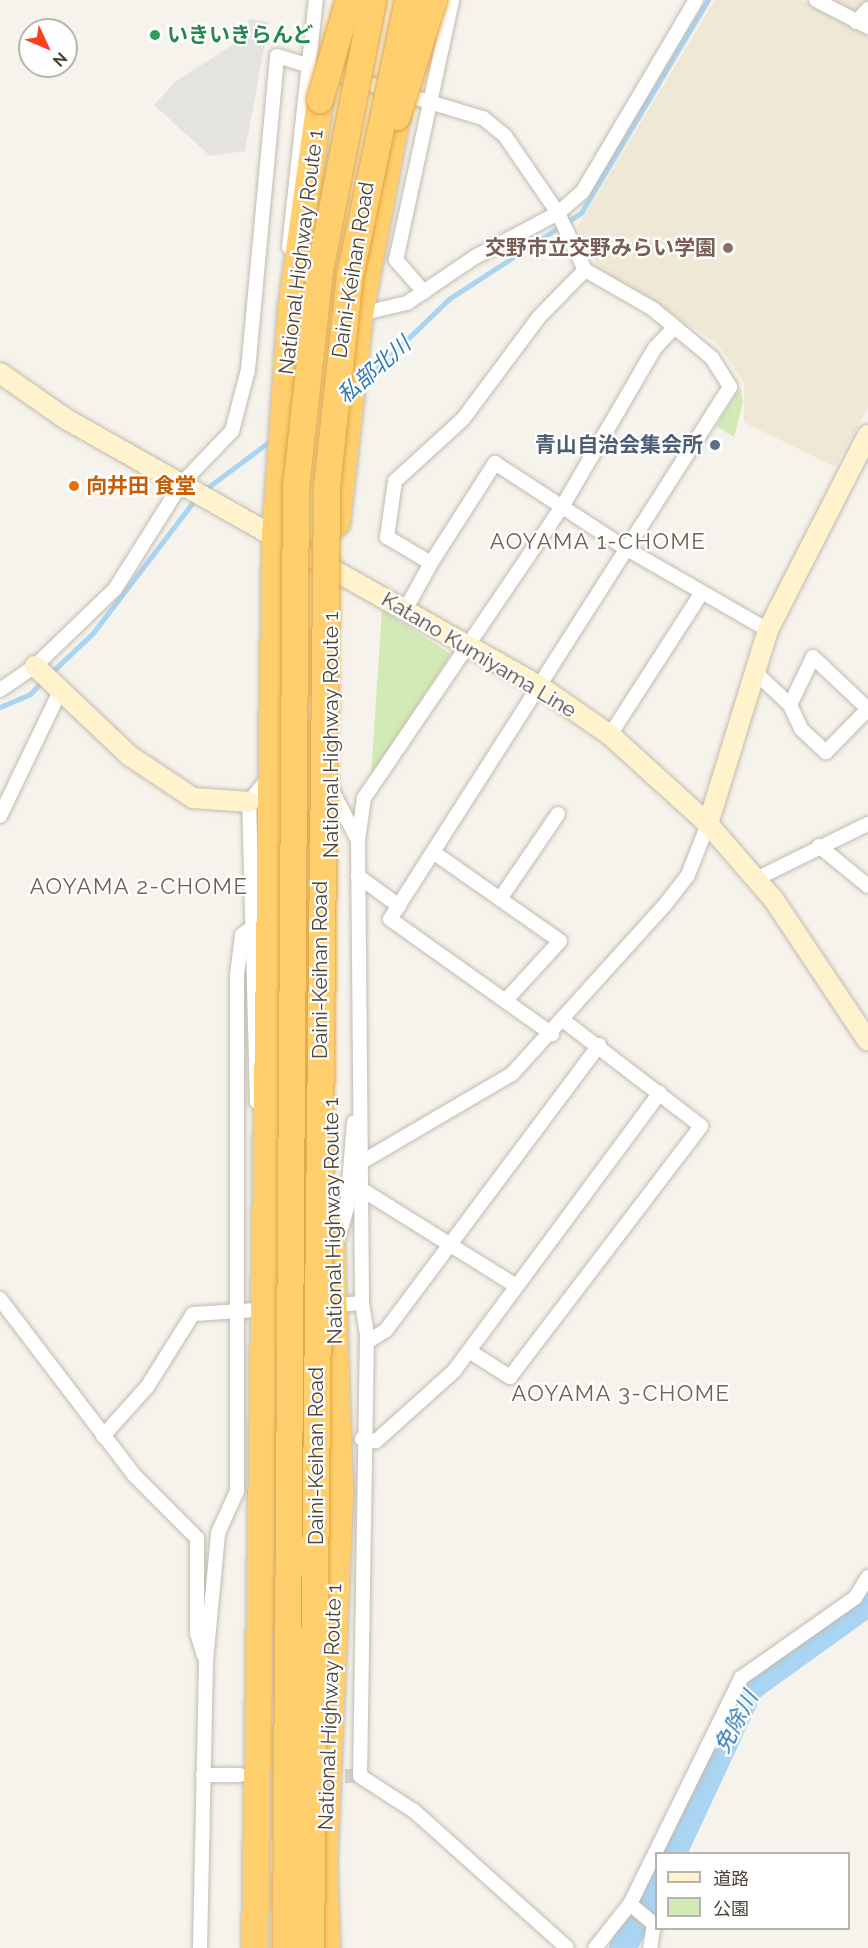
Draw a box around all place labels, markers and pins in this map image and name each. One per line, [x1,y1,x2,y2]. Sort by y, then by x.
place label: いきいきらんど [167,22,314,48]
marker: いきいきらんど [148,28,162,42]
place label: 交野市立交野みらい学園 [485,235,716,261]
marker: 交野市立交野みらい学園 [721,241,735,255]
place label: 青山自治会集会所 [535,432,703,458]
marker: 青山自治会集会所 [708,438,722,452]
place label: 向井田 食堂 [86,473,196,499]
marker: 向井田 食堂 [67,479,81,493]

